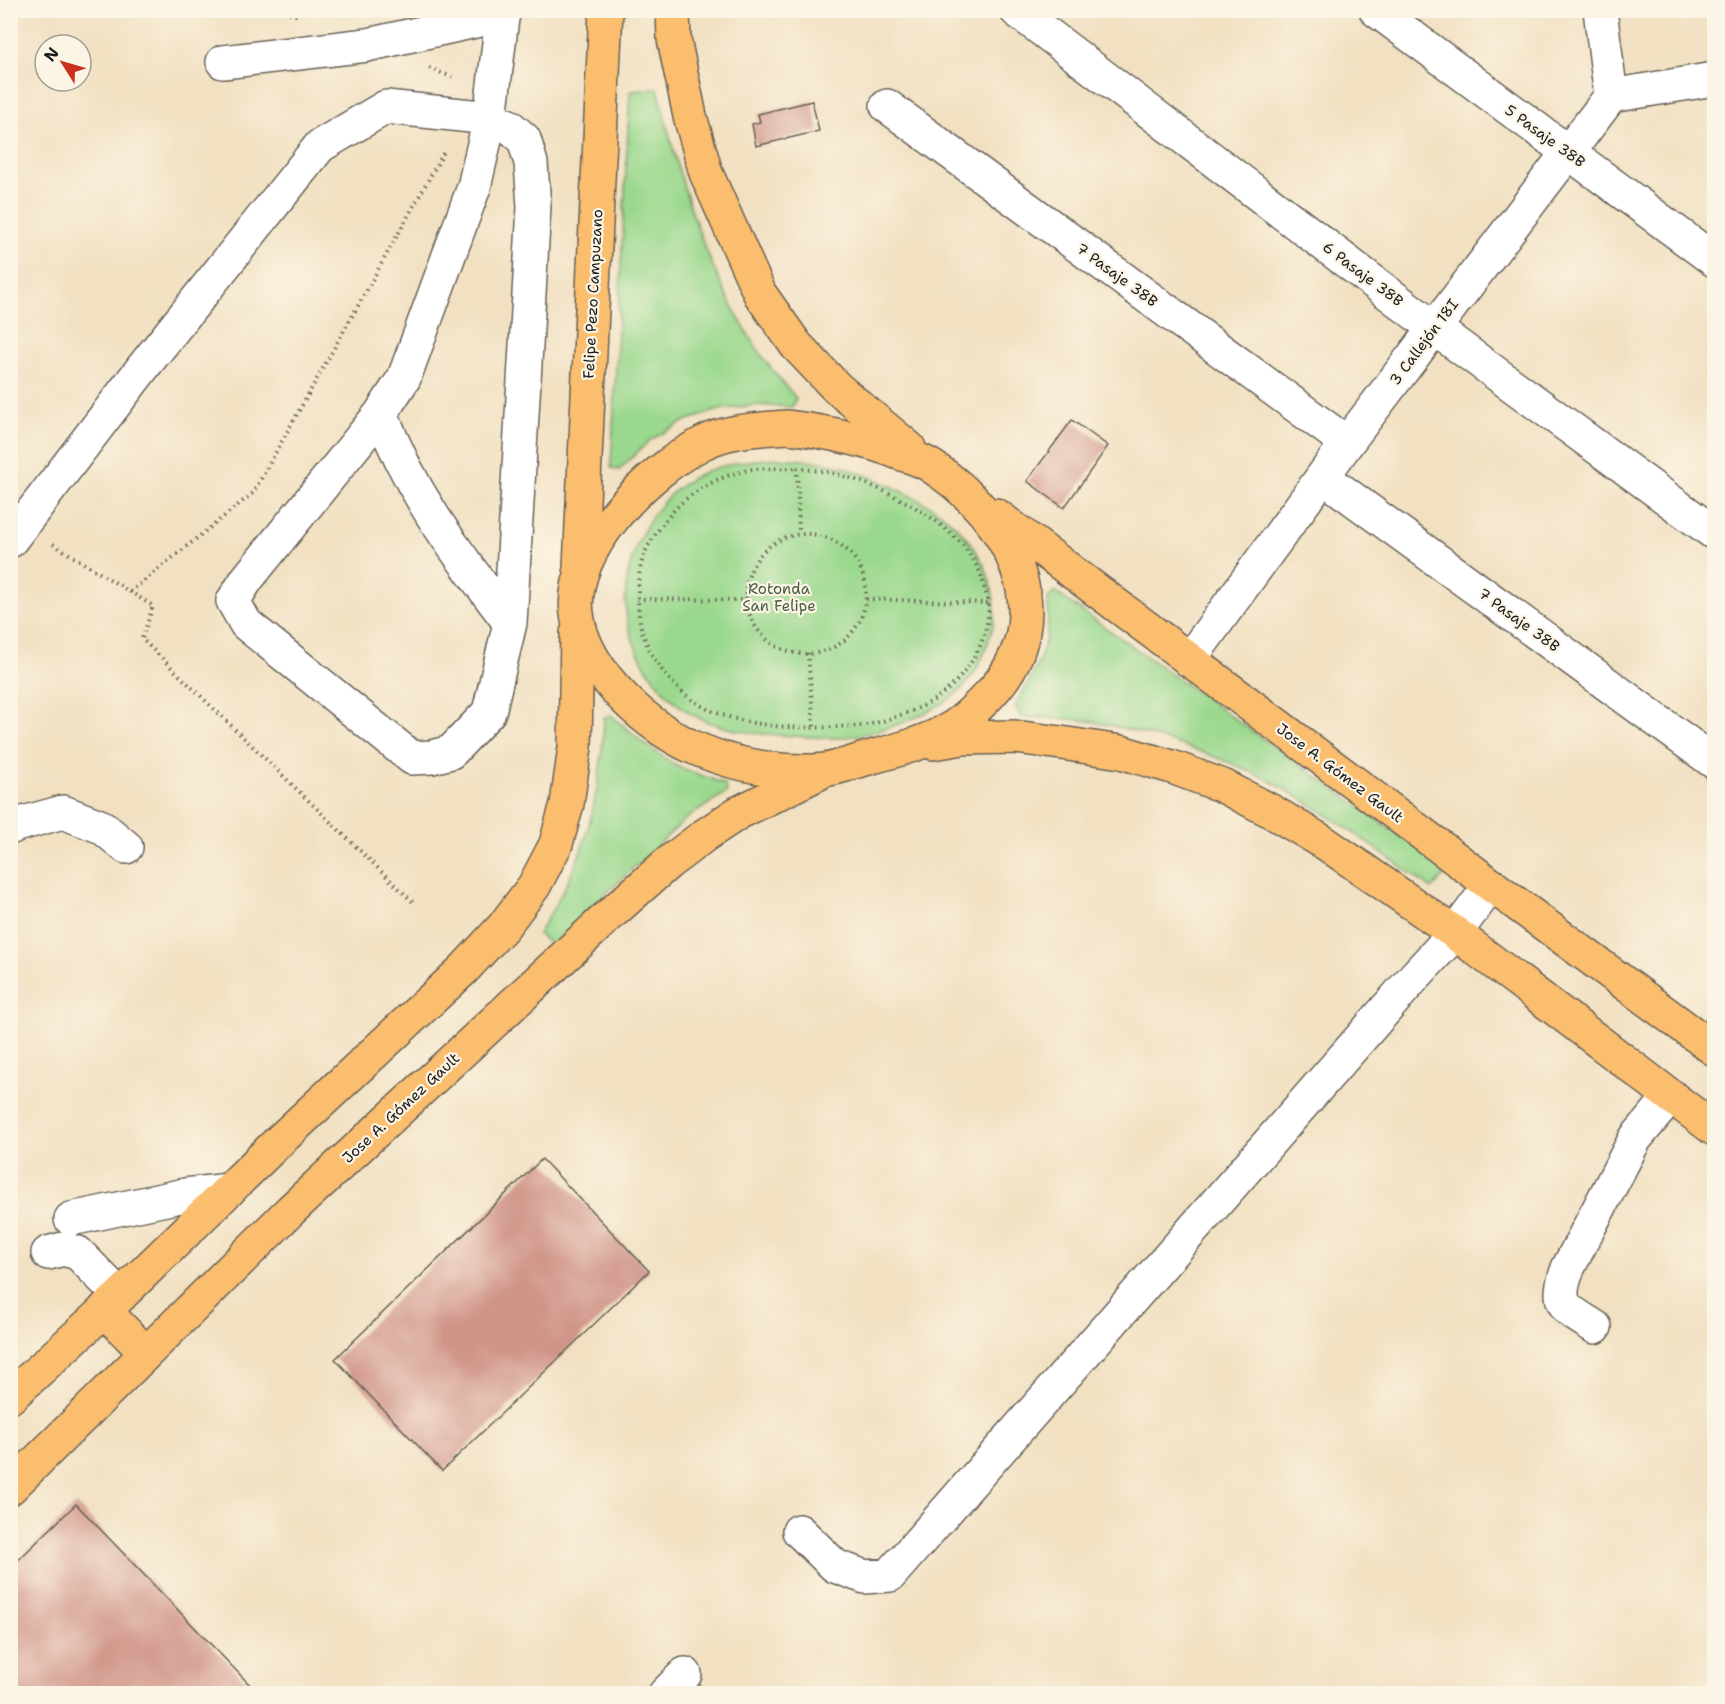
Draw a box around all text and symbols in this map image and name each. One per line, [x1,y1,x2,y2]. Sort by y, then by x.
north arrow [33,33,93,93]
text: N [39,43,64,66]
street label: 5 Pasaje 38B [1501,100,1589,172]
street label: Felipe Pezo Campuzano [579,209,607,379]
street label: 6 Pasaje 38B [1319,237,1408,311]
street label: 7 Pasaje 38B [1072,239,1162,311]
street label: 3 Callejón 18I [1385,295,1463,389]
park label: Rotonda San Felipe [742,579,816,616]
street label: 7 Pasaje 38B [1474,584,1564,656]
street label: Jose A. Gómez Gault [1273,719,1407,827]
street label: Jose A. Gómez Gault [338,1048,464,1168]

